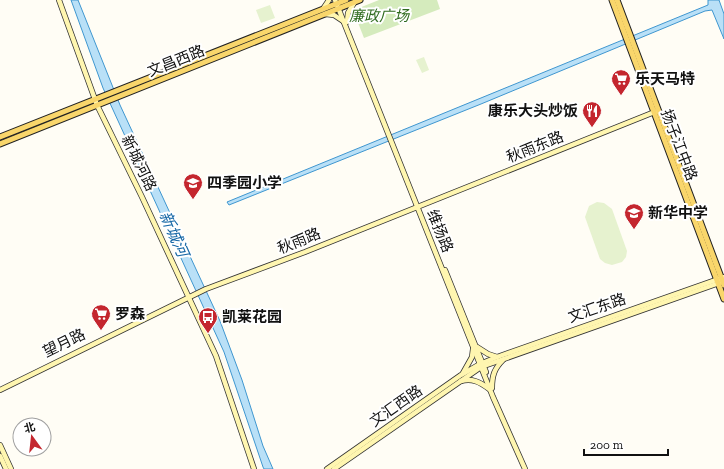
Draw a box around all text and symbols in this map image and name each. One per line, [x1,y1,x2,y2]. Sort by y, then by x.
park label: 廉政广场 [349,7,411,25]
street label: 文昌西路 [145,41,207,81]
supermarket icon: 乐天马特 [610,68,632,96]
place label: 乐天马特 [635,70,695,88]
restaurant icon: 康乐大头炒饭 [581,100,603,128]
place label: 康乐大头炒饭 [488,102,578,120]
street label: 扬子江中路 [657,107,701,183]
street label: 秋雨东路 [504,127,566,167]
street label: 新城河路 [118,132,160,194]
school or university icon: 四季园小学 [182,172,204,200]
place label: 四季园小学 [207,174,282,192]
school or university icon: 新华中学 [623,202,645,230]
place label: 新华中学 [648,204,708,222]
street label: 维扬路 [423,207,457,255]
water label: 新城河 [156,208,194,263]
street label: 秋雨路 [275,224,323,258]
street label: 文汇东路 [566,290,628,326]
supermarket icon: 罗森 [90,303,112,331]
place label: 罗森 [115,305,145,323]
bus stop icon: 凯莱花园 [197,306,219,334]
place label: 凯莱花园 [222,308,282,326]
street label: 望月路 [40,325,88,361]
street label: 文汇西路 [366,381,426,431]
north arrow [12,417,52,457]
text: 北 [23,420,37,436]
scale bar [584,431,668,457]
text: 200 m [590,438,624,452]

